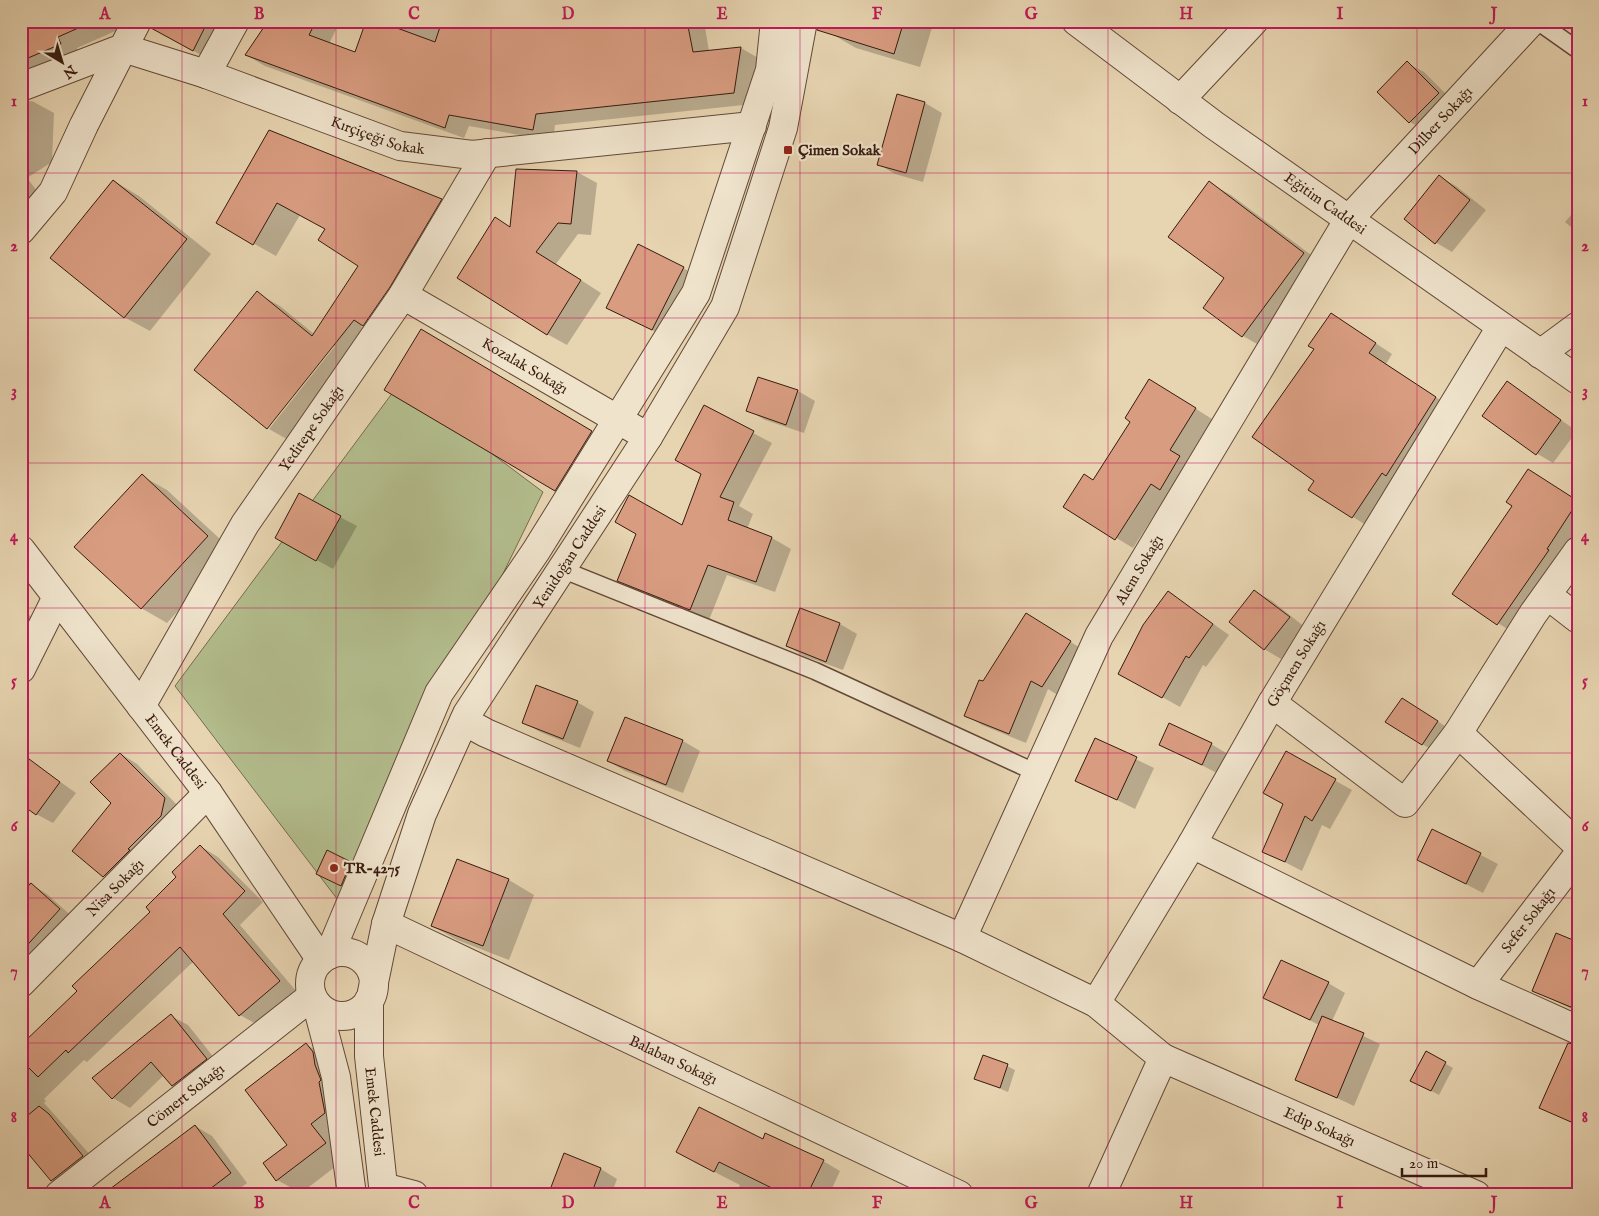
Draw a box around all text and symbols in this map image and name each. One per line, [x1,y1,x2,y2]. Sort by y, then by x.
text: A [99,5,112,25]
text: B [254,5,265,25]
text: C [408,5,420,25]
text: D [562,5,575,25]
text: E [716,5,728,25]
text: F [872,5,883,25]
text: G [1025,5,1038,25]
text: H [1179,5,1193,25]
text: I [1337,5,1344,25]
text: J [1489,5,1498,25]
north arrow [38,38,88,88]
text: N [59,60,80,82]
street label: Dilber Sokağı [1404,83,1477,159]
text: 1 [11,92,17,112]
text: 1 [1582,92,1588,112]
street label: Kırçiçeği Sokak [328,112,427,159]
place label: Çimen Sokak [798,141,882,160]
marker: Çimen Sokak [782,144,794,156]
street label: Eğitim Caddesi [1281,168,1370,239]
text: 2 [10,237,18,257]
text: 2 [1581,237,1589,257]
street label: Kozalak Sokağı [478,334,571,399]
text: 3 [11,382,17,402]
street label: Yeditepe Sokağı [275,382,348,475]
text: 3 [1582,382,1588,402]
street label: Yenidoğan Caddesi [529,502,610,613]
text: 4 [10,527,19,547]
text: 4 [1581,527,1590,547]
street label: Alem Sokağı [1110,531,1168,609]
street label: Göçmen Sokağı [1263,617,1330,711]
text: 5 [11,672,17,692]
text: 5 [1582,672,1588,692]
street label: Emek Caddesi [141,710,210,793]
text: 6 [11,817,19,837]
text: 6 [1582,817,1590,837]
street label: Nisa Sokağı [83,855,148,921]
place label: TR-4275 [343,859,400,878]
marker: TR-4275 [328,862,340,874]
street label: Sefer Sokağı [1497,884,1560,957]
text: 7 [10,962,18,982]
text: 7 [1581,962,1589,982]
street label: Balaban Sokağı [626,1031,720,1089]
street label: Cömert Sokağı [143,1059,229,1132]
street label: Emek Caddesi [360,1066,389,1157]
street label: Edip Sokağı [1281,1103,1358,1151]
text: 8 [11,1108,17,1128]
text: 8 [1582,1108,1588,1128]
scale bar [1402,1146,1485,1178]
text: 20 m [1409,1154,1439,1173]
text: A [99,1194,112,1214]
text: B [254,1194,265,1214]
text: C [408,1194,420,1214]
text: D [562,1194,575,1214]
text: E [716,1194,728,1214]
text: F [872,1194,883,1214]
text: G [1025,1194,1038,1214]
text: H [1179,1194,1193,1214]
text: I [1337,1194,1344,1214]
text: J [1489,1194,1498,1214]

